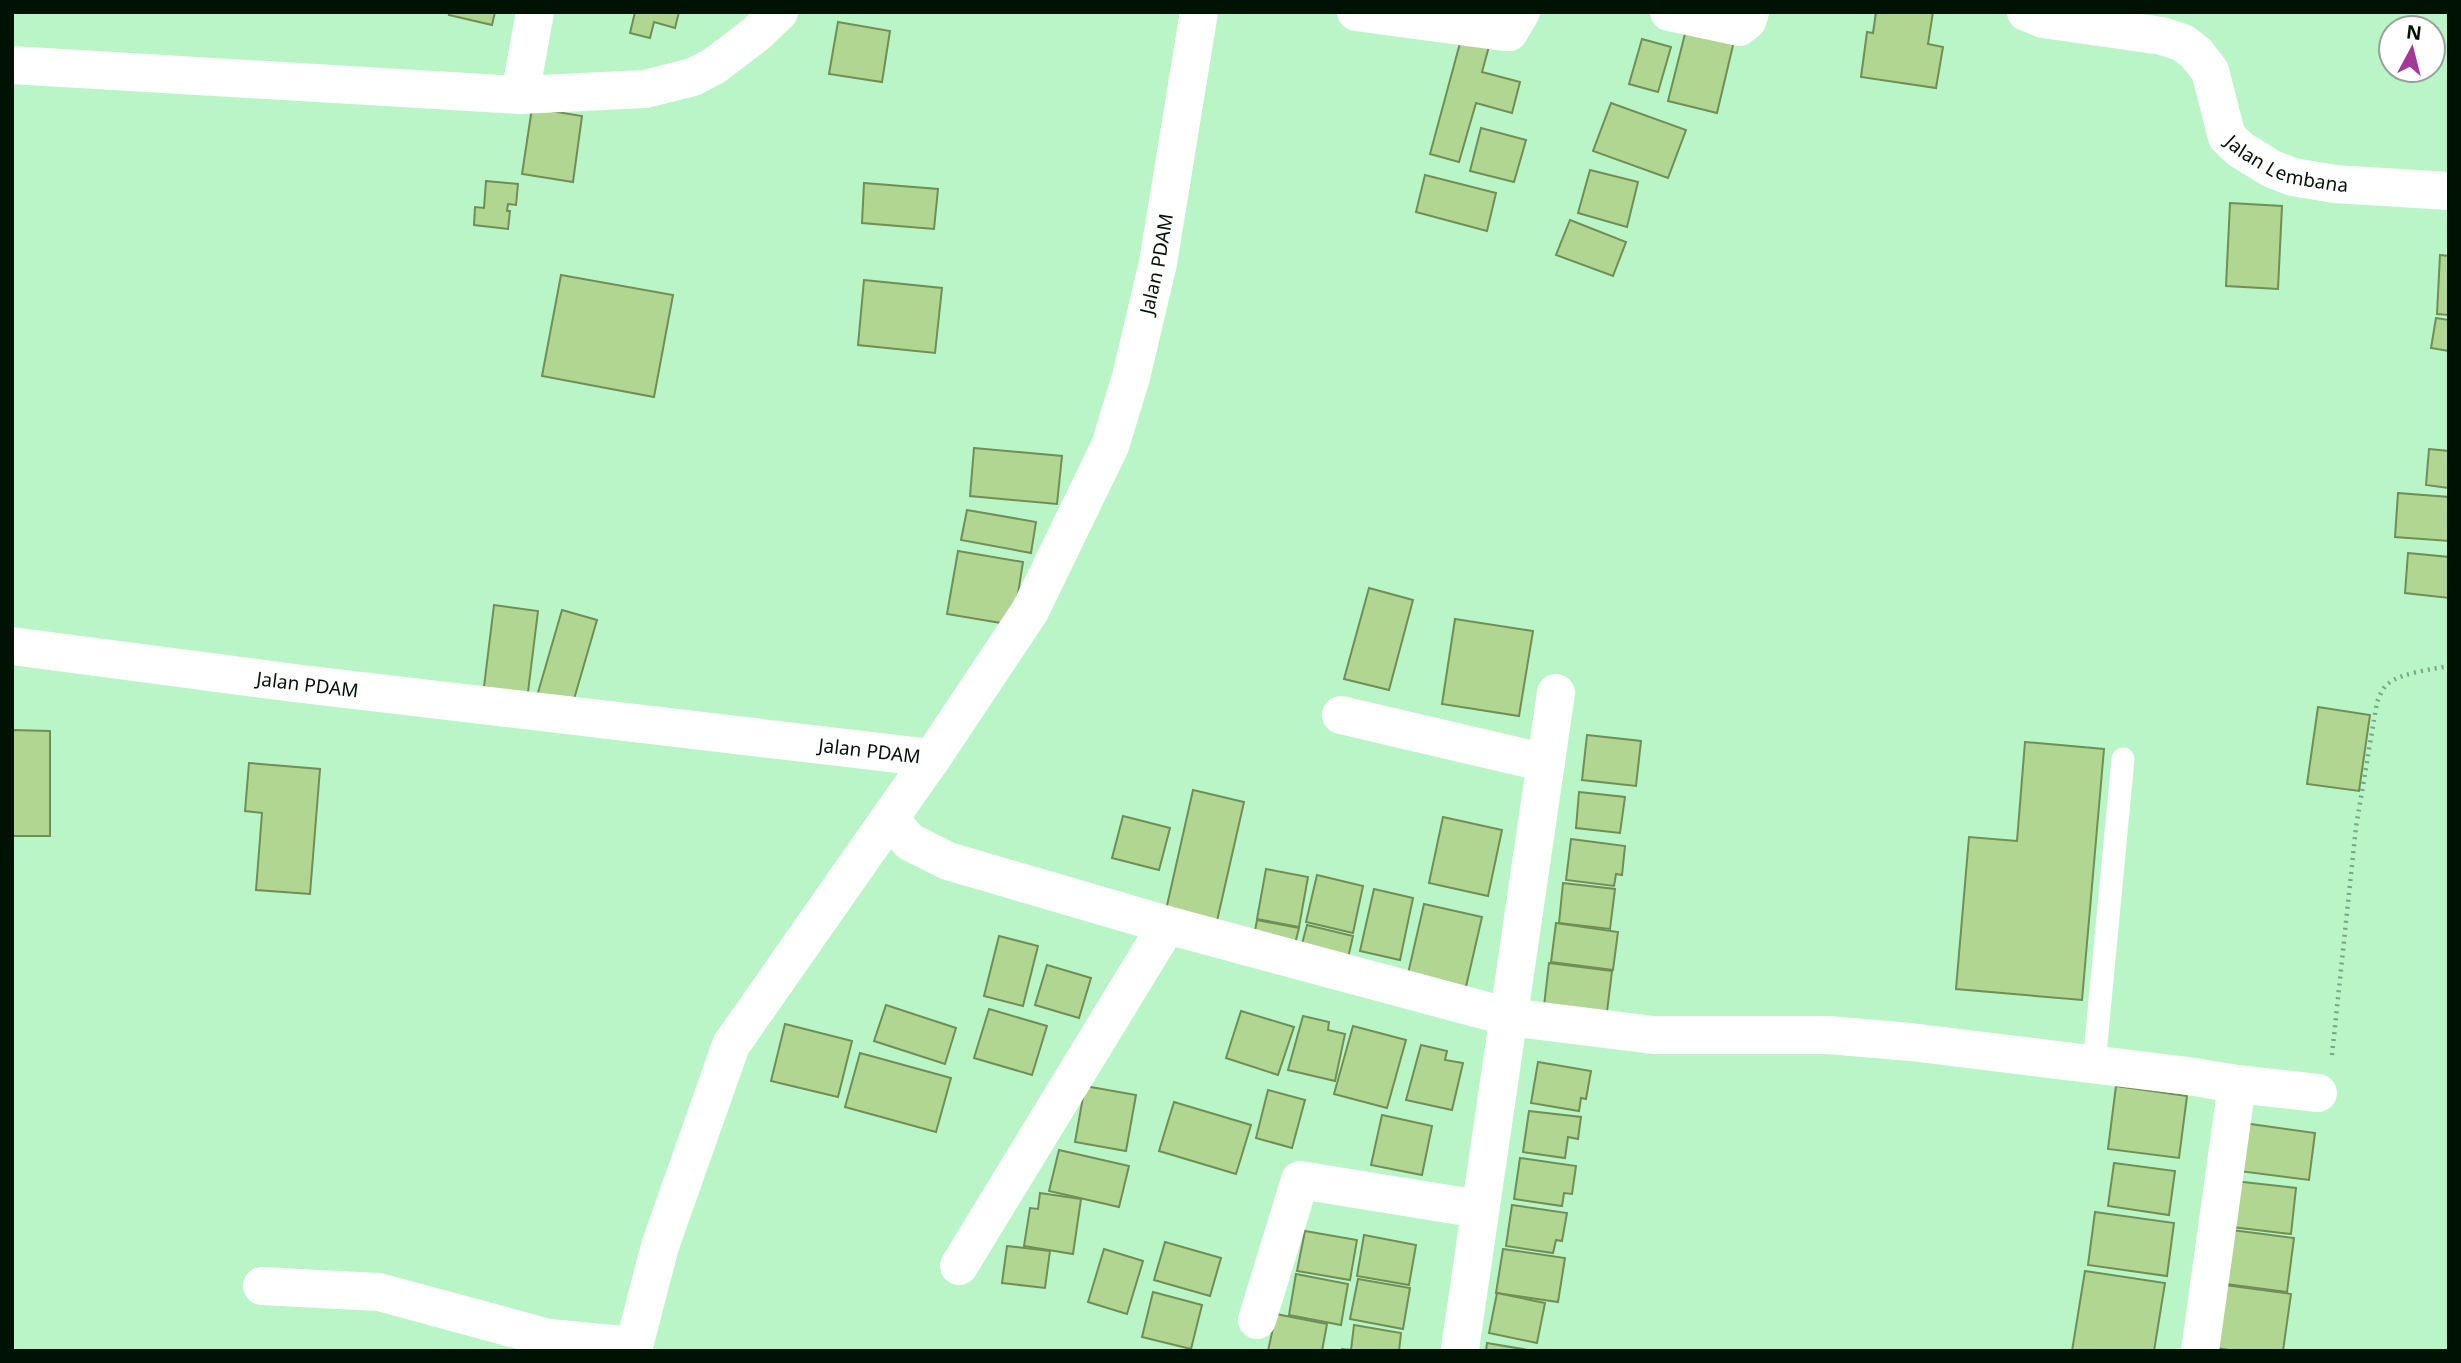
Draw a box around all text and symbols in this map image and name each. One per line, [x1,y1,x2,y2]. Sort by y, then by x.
north arrow [2377,14,2447,84]
text: N [2405,18,2423,46]
street label: Jalan Lembana [2218,128,2349,198]
street label: Jalan PDAM [1133,211,1179,319]
street label: Jalan PDAM [253,665,360,703]
street label: Jalan PDAM [815,732,922,770]

